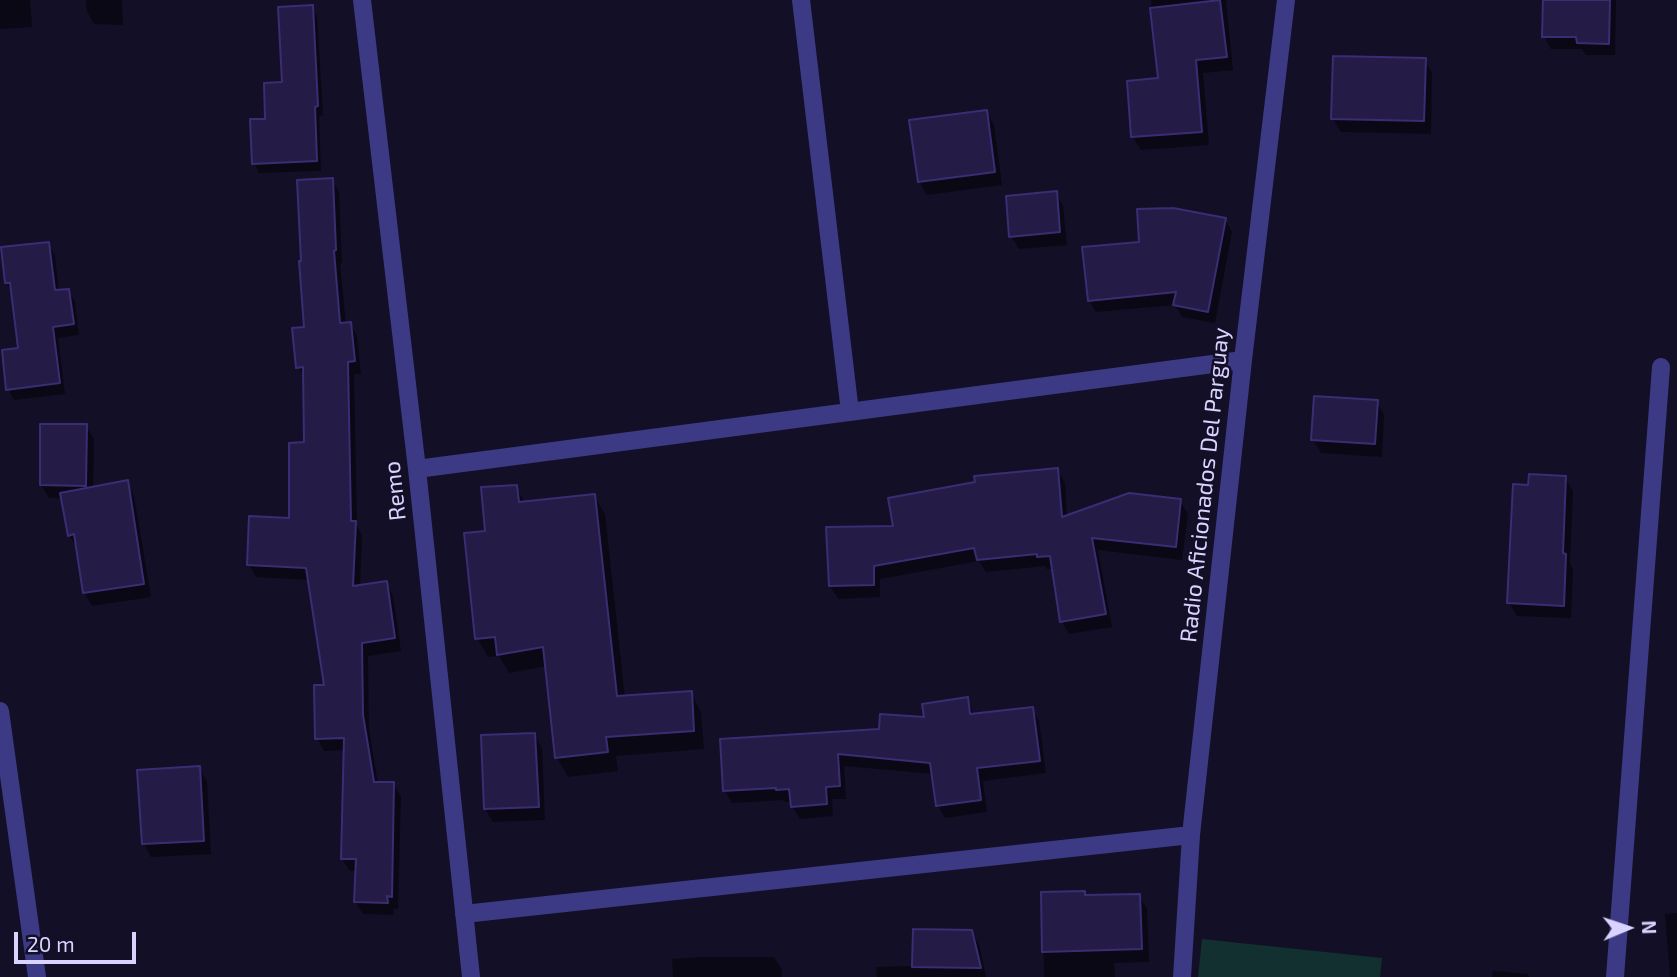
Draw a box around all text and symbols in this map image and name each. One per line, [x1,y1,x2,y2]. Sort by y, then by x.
street label: Radio Aficionados Del Parguay [1175,326,1235,644]
street label: Remo [378,460,412,522]
north arrow [1593,893,1663,963]
scale bar [18,918,140,962]
text: N [1638,920,1661,935]
text: 20 m [27,931,75,956]

